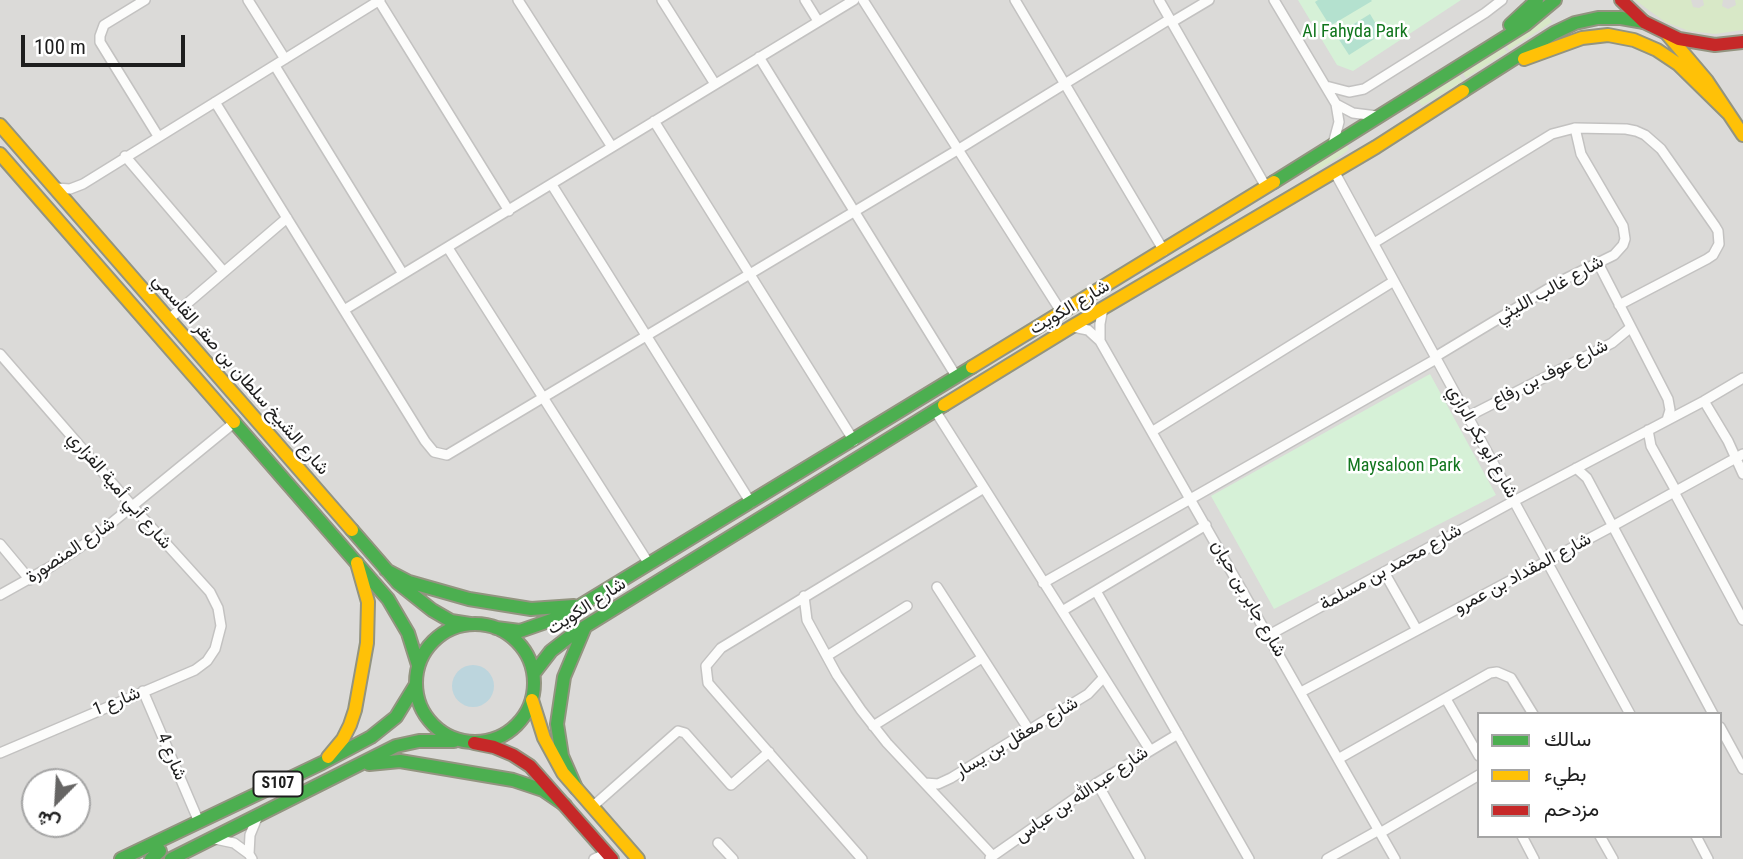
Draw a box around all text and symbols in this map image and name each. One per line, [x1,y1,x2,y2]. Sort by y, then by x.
scale bar [24,21,189,65]
park label: Al Fahyda Park [1302,21,1408,43]
text: 100 m [34,35,86,59]
street label: شارع غالب الليثي [1492,251,1608,329]
street label: شارع الشيخ سلطان بن صقر القاسمي [147,270,333,480]
street label: شارع الكويت [1026,276,1114,340]
street label: شارع عوف بن رفاع [1488,335,1612,413]
street label: شارع أبو بكر الرازي [1442,382,1522,502]
street label: شارع أبي أمية الفزاري [62,428,176,554]
park label: Maysaloon Park [1347,455,1461,477]
street label: شارع المنصورة [22,513,120,589]
street label: شارع محمد بن مسلمة [1316,520,1466,616]
street label: شارع المقداد بن عمرو [1451,529,1595,619]
street label: شارع جابر بن حيان [1206,537,1290,661]
street label: شارع الكويت [544,574,630,640]
street label: شارع 1 [90,683,144,721]
street label: شارع معقل بن يسار [952,693,1082,783]
legend [1477,712,1722,838]
text: سالك [1544,727,1591,751]
street label: شارع 4 [151,730,191,784]
street label: شارع عبدالله بن عباس [1011,742,1153,848]
text: بطيء [1544,762,1587,786]
north arrow [21,768,91,838]
road number: S107 [254,772,302,796]
text: مزدحم [1544,797,1599,821]
text: ش [33,806,63,836]

